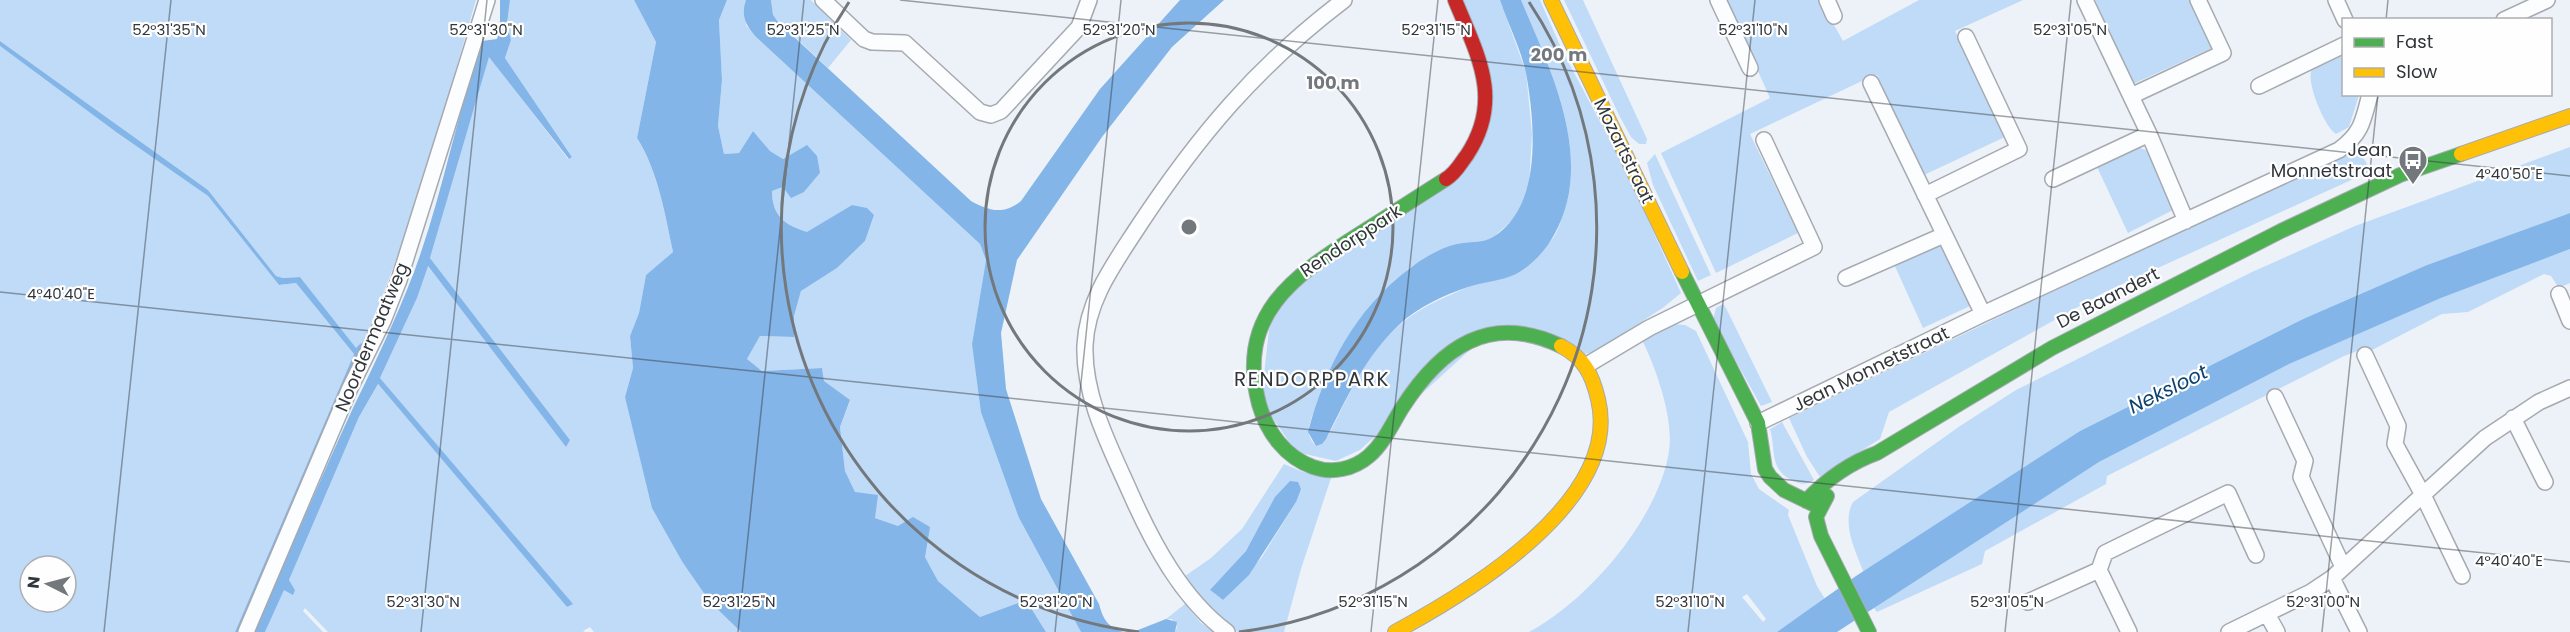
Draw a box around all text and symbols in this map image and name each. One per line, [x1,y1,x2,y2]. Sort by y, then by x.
legend [2342,18,2552,96]
text: 52°31'35"N [132,19,206,40]
text: 52°31'30"N [449,19,523,40]
text: 52°31'25"N [766,19,840,40]
text: 52°31'20"N [1082,19,1156,40]
text: 52°31'15"N [1401,19,1471,40]
text: 52°31'10"N [1718,19,1788,40]
text: 52°31'05"N [2033,19,2107,40]
text: Fast [2396,29,2433,54]
text: 200 m [1531,42,1587,67]
text: Slow [2396,59,2438,84]
text: 100 m [1306,70,1360,95]
street label: Mozartstraat [1588,94,1661,208]
place label: Jean Monnetstraat [2271,137,2392,183]
bus stop icon: Jean Monnetstraat [2397,144,2429,186]
text: 4°40'50"E [2475,163,2543,184]
street label: Rendorppark [1295,198,1407,283]
centre of rings [1179,217,1199,237]
street label: Noordermaatweg [329,258,414,415]
street label: De Baandert [2052,261,2163,334]
text: 4°40'40"E [27,283,95,304]
street label: Jean Monnetstraat [1789,320,1953,417]
water label: Neksloot [2124,357,2213,420]
district label: RENDORPPARK [1234,365,1390,393]
text: 4°40'40"E [2475,550,2543,571]
north arrow [18,554,78,614]
text: N [22,575,46,590]
text: 52°31'30"N [386,591,460,612]
text: 52°31'25"N [702,591,776,612]
text: 52°31'20"N [1019,591,1093,612]
text: 52°31'15"N [1338,591,1408,612]
text: 52°31'10"N [1655,591,1725,612]
text: 52°31'05"N [1970,591,2044,612]
text: 52°31'00"N [2286,591,2360,612]

